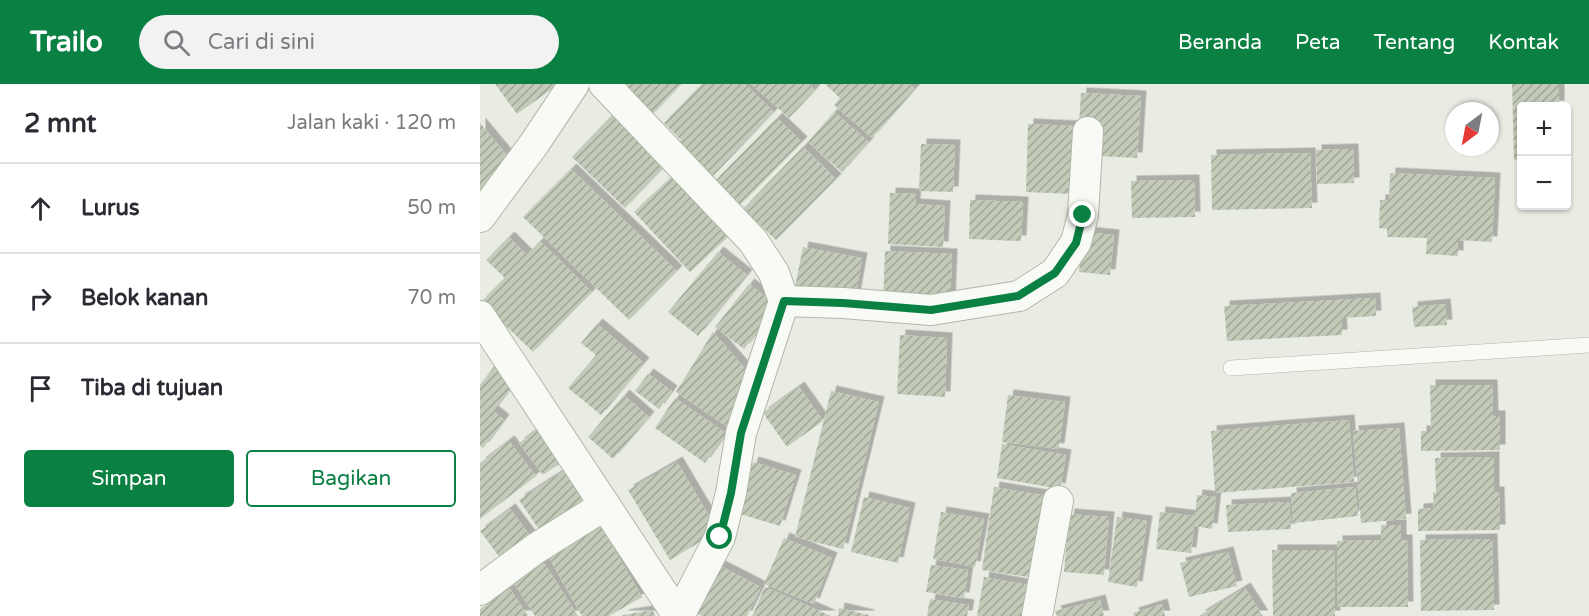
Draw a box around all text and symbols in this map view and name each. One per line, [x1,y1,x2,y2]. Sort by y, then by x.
search box [139,15,559,69]
text: Trailo [30,25,103,59]
icon: search [160,26,193,59]
text: Cari di sini [208,29,315,55]
text: Beranda [1178,30,1262,55]
text: Peta [1295,30,1341,55]
text: Tentang [1374,30,1455,55]
text: Kontak [1488,30,1559,55]
north arrow [1445,102,1499,156]
map controls [1517,102,1571,210]
button: + [1517,102,1571,156]
text: 2 mnt [24,108,96,139]
text: Jalan kaki · 120 m [287,111,456,135]
button: − [1517,156,1571,210]
icon: ahead [24,192,57,225]
text: Lurus [81,195,139,221]
text: 50 m [407,196,456,220]
route end [1069,201,1095,227]
icon: right [24,282,57,315]
text: Belok kanan [81,285,208,311]
text: 70 m [407,286,456,310]
icon: arrive [24,372,57,405]
text: Tiba di tujuan [81,375,223,401]
button: Simpan [24,450,234,507]
button: Bagikan [246,450,456,507]
route start [706,523,732,549]

